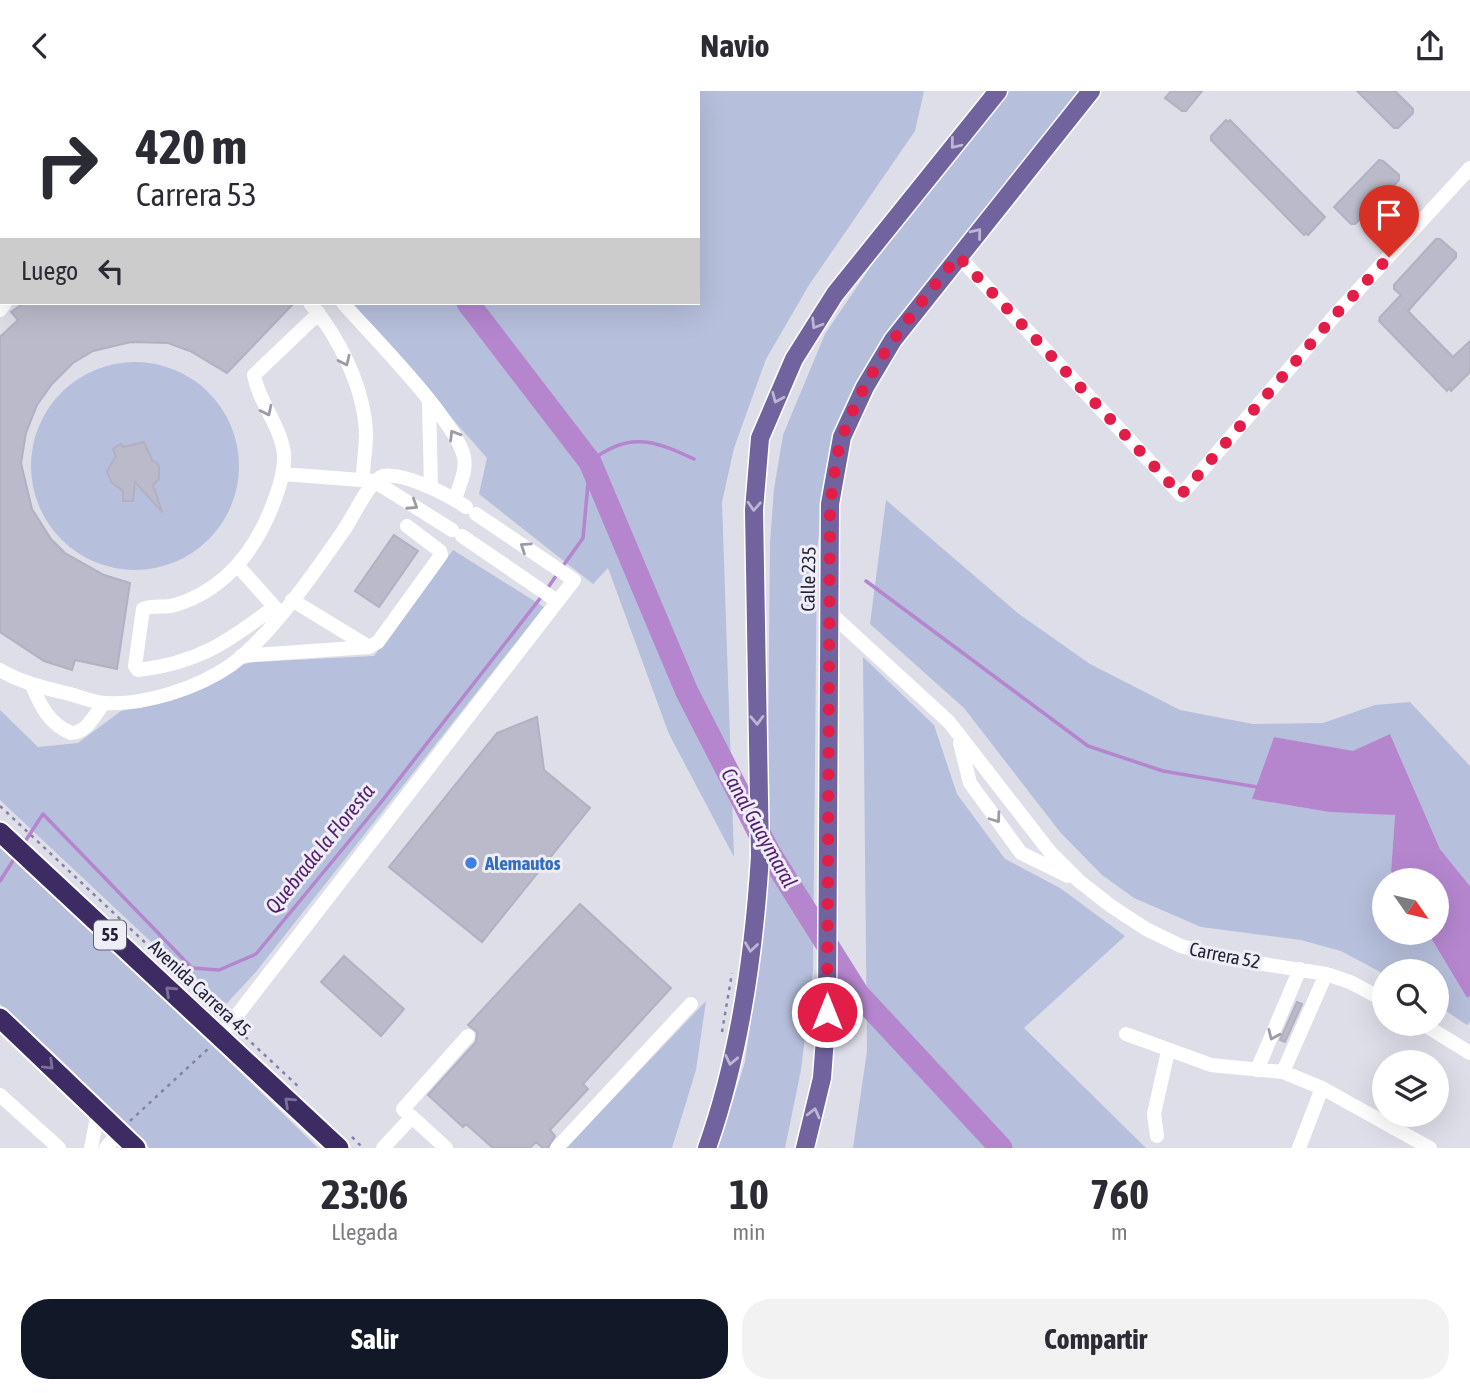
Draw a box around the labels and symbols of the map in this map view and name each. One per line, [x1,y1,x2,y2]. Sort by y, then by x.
one-way arrow [951,137,964,149]
pin [1359,185,1419,257]
one-way arrow [968,229,981,241]
one-way arrow [812,316,825,329]
one-way arrow [337,354,351,366]
one-way arrow [771,391,785,404]
one-way arrow [259,404,273,416]
one-way arrow [449,429,462,442]
one-way arrow [405,496,418,509]
one-way arrow [747,500,762,511]
one-way arrow [520,543,533,555]
street label: Calle 235 [796,546,820,612]
one-way arrow [749,716,765,726]
water label: Canal Guaymaral [717,764,803,892]
water label: Quebrada la Floresta [260,779,379,918]
one-way arrow [987,810,1000,823]
place label: Alemautos [484,852,561,874]
marker: Alemautos [463,855,479,871]
north arrow [1372,868,1449,945]
road number: 55 [94,921,126,949]
street label: Avenida Carrera 45 [144,935,256,1041]
street label: Carrera 52 [1188,937,1262,973]
one-way arrow [744,942,759,953]
position arrow [790,975,864,1049]
one-way arrow [165,986,178,999]
one-way arrow [1267,1027,1281,1040]
one-way arrow [725,1054,740,1066]
one-way arrow [41,1057,54,1070]
one-way arrow [284,1097,297,1110]
one-way arrow [805,1107,820,1119]

